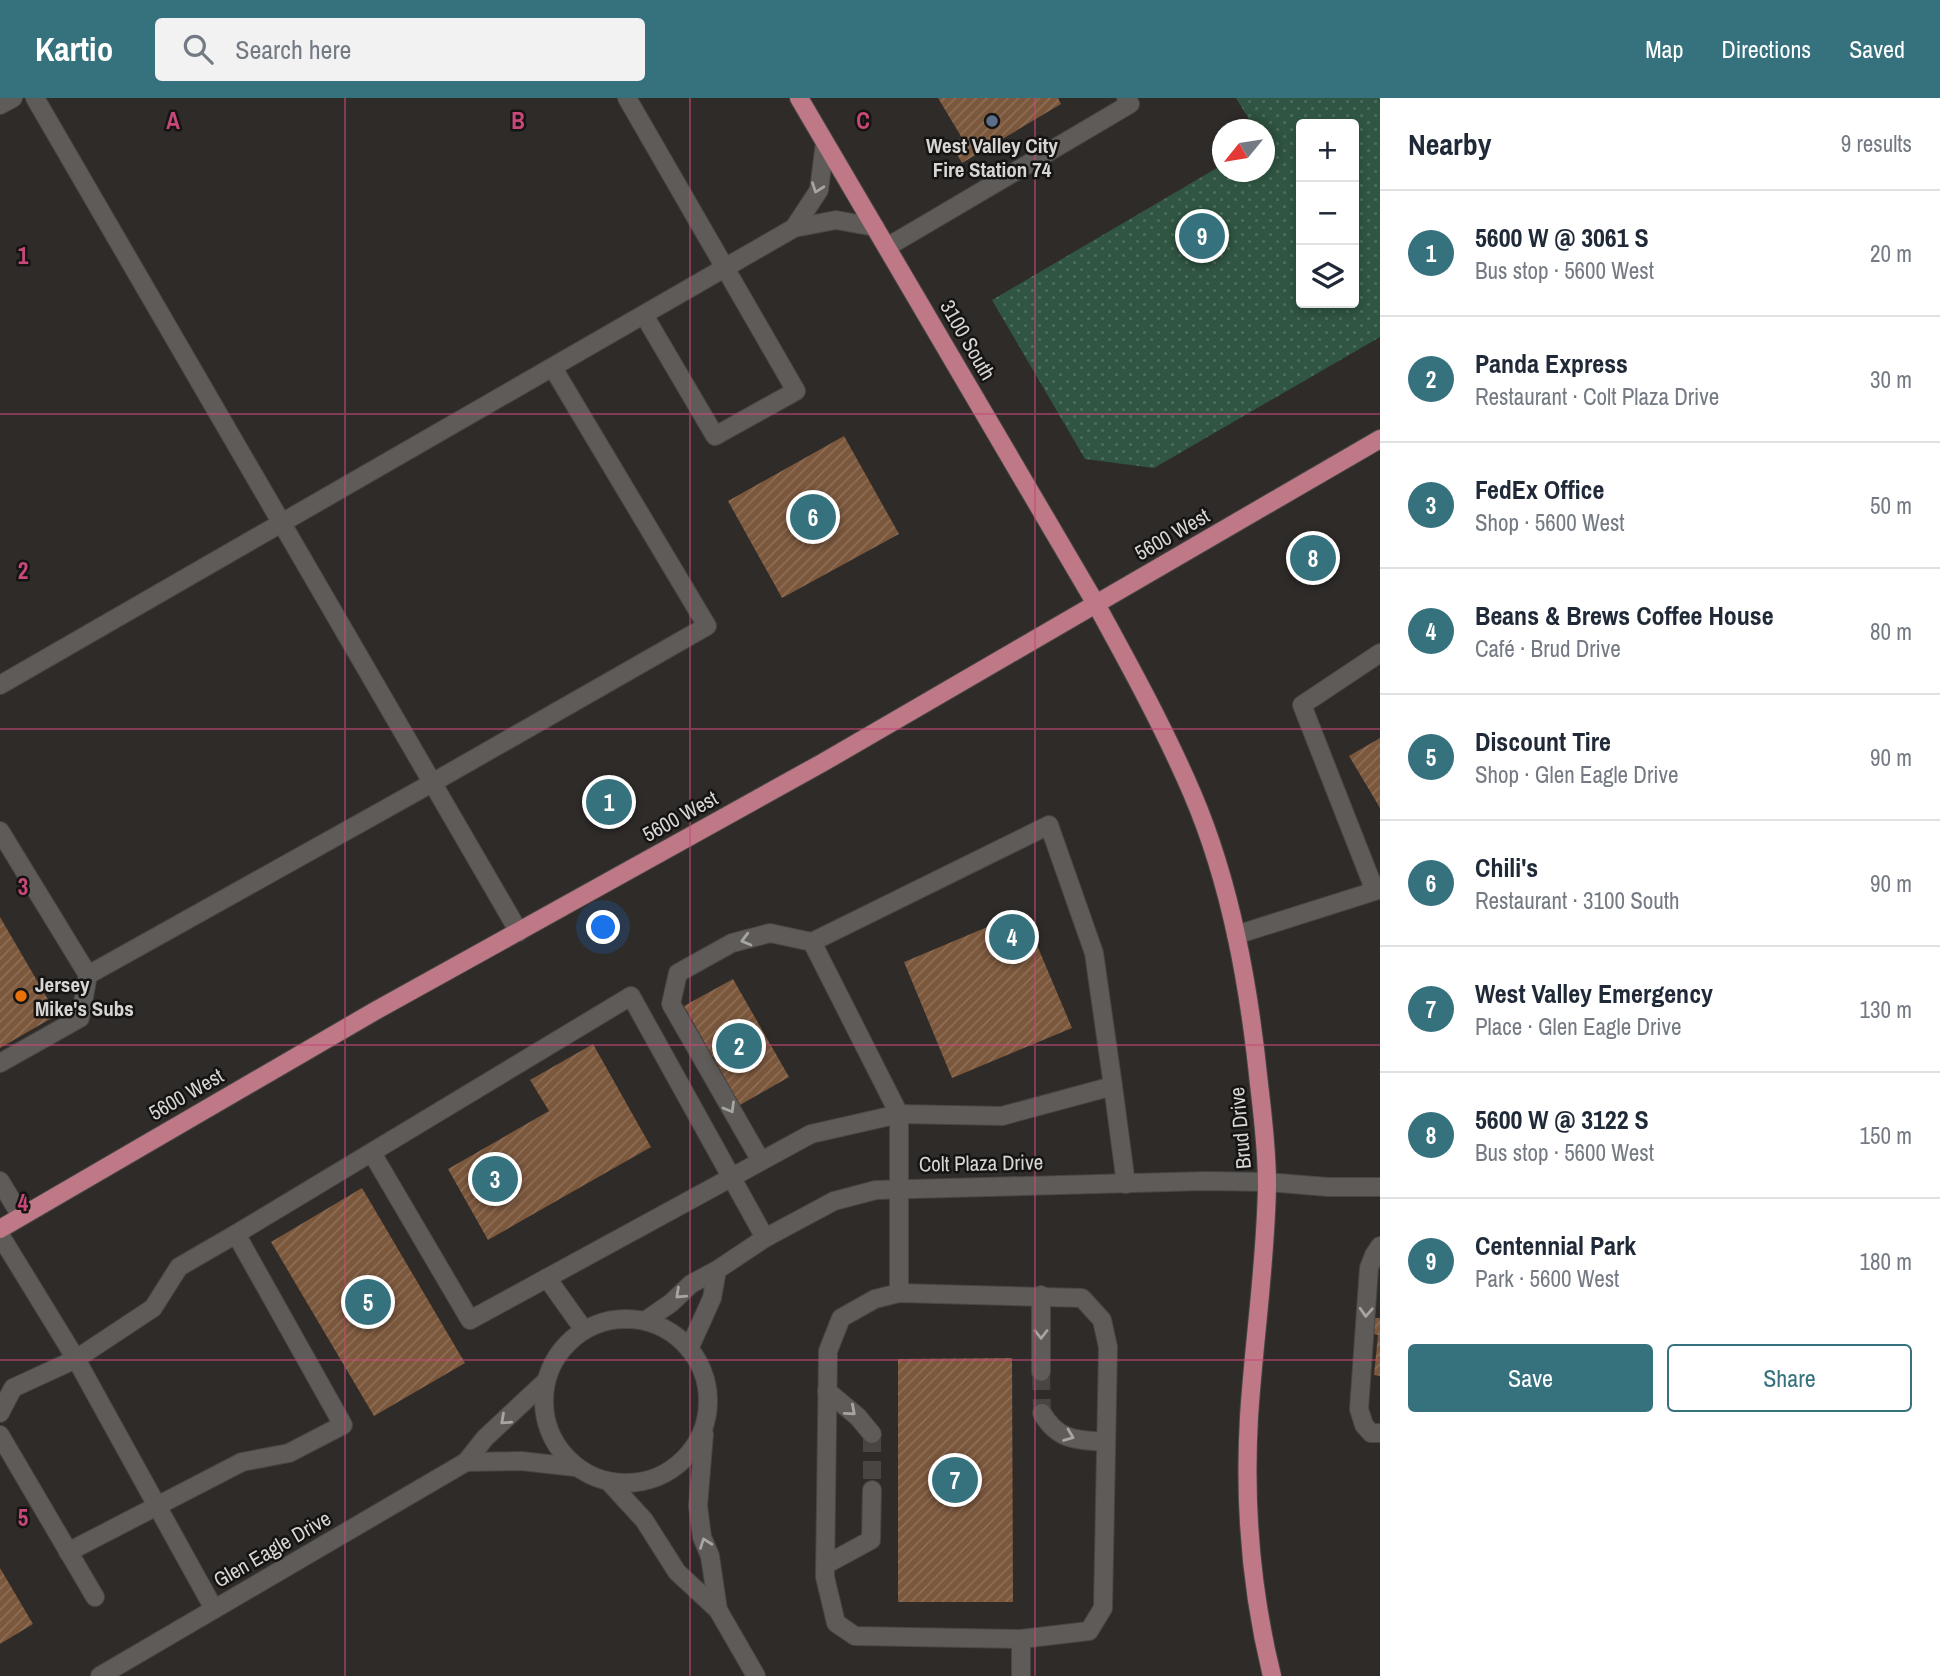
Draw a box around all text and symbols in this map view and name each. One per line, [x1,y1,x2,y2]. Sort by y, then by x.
search box [155,18,645,81]
text: Kartio [35,27,113,71]
icon: search [179,30,217,68]
text: Search here [235,32,351,67]
text: Map [1645,33,1683,65]
text: Directions [1721,33,1811,65]
text: Saved [1849,33,1905,65]
text: A [166,105,180,136]
text: B [511,105,525,136]
text: C [856,105,870,136]
marker: West Valley City Fire Station 74 [984,113,1000,129]
north arrow [1212,119,1275,182]
map controls [1296,119,1359,308]
button: + [1296,119,1359,182]
text: Nearby [1408,124,1491,164]
text: 9 results [1841,128,1912,159]
place label: West Valley City Fire Station 74 [926,131,1058,184]
one-way arrow [811,181,825,194]
button: − [1296,182,1359,245]
pin: 9 [1179,210,1225,262]
text: 5600 W @ 3061 S [1475,220,1649,255]
text: 1 [1426,238,1436,269]
text: 20 m [1870,238,1912,269]
text: 1 [18,240,29,271]
button: layers [1296,245,1359,308]
text: Bus stop · 5600 West [1475,255,1654,286]
street label: 3100 South [933,295,1003,385]
text: Panda Express [1475,346,1628,381]
text: 2 [1426,364,1436,395]
text: 30 m [1870,364,1912,395]
text: Restaurant · Colt Plaza Drive [1475,381,1719,412]
text: FedEx Office [1475,472,1604,507]
text: 3 [1426,490,1436,521]
text: 50 m [1870,490,1912,521]
pin: 6 [790,491,836,543]
street label: 5600 West [1129,501,1215,567]
text: Shop · 5600 West [1475,507,1625,538]
pin: 8 [1290,532,1336,584]
text: 2 [18,555,28,586]
text: Beans & Brews Coffee House [1475,598,1774,633]
text: 4 [1426,616,1436,647]
text: 80 m [1870,616,1912,647]
text: Café · Brud Drive [1475,633,1621,664]
text: Discount Tire [1475,724,1611,759]
text: 5 [1426,742,1436,773]
text: 90 m [1870,742,1912,773]
text: Shop · Glen Eagle Drive [1475,759,1678,790]
pin: 1 [586,776,632,828]
street label: 5600 West [637,783,723,849]
text: Chili's [1475,850,1538,885]
text: 6 [1426,868,1436,899]
text: 90 m [1870,868,1912,899]
text: 3 [18,871,28,902]
text: Restaurant · 3100 South [1475,885,1679,916]
your location [586,910,620,944]
pin: 4 [989,911,1035,963]
one-way arrow [740,931,752,946]
place label: Jersey Mike's Subs [35,970,134,1023]
text: West Valley Emergency [1475,976,1713,1011]
marker: Jersey Mike's Subs [13,988,29,1004]
text: 7 [1426,994,1436,1025]
text: 130 m [1860,994,1912,1025]
text: Place · Glen Eagle Drive [1475,1011,1682,1042]
pin: 2 [716,1020,762,1072]
street label: 5600 West [143,1061,229,1127]
street label: Brud Drive [1222,1086,1258,1170]
one-way arrow [722,1100,735,1113]
text: 5600 W @ 3122 S [1475,1102,1649,1137]
text: 8 [1426,1120,1436,1151]
text: 150 m [1860,1120,1912,1151]
text: Bus stop · 5600 West [1475,1137,1654,1168]
street label: Colt Plaza Drive [919,1147,1043,1179]
pin: 3 [472,1153,518,1205]
text: 4 [18,1187,29,1218]
text: Centennial Park [1475,1228,1636,1263]
text: 9 [1426,1246,1436,1277]
text: 180 m [1860,1246,1912,1277]
text: Park · 5600 West [1475,1263,1619,1294]
pin: 5 [345,1276,391,1328]
one-way arrow [675,1286,688,1299]
one-way arrow [1359,1306,1374,1317]
one-way arrow [1033,1329,1049,1339]
button: Save [1408,1344,1653,1412]
button: Share [1667,1344,1912,1412]
one-way arrow [843,1403,856,1416]
one-way arrow [500,1412,513,1424]
one-way arrow [1063,1428,1075,1442]
pin: 7 [932,1454,978,1506]
text: 5 [18,1502,28,1533]
street label: Glen Eagle Drive [208,1504,336,1594]
one-way arrow [699,1538,713,1550]

